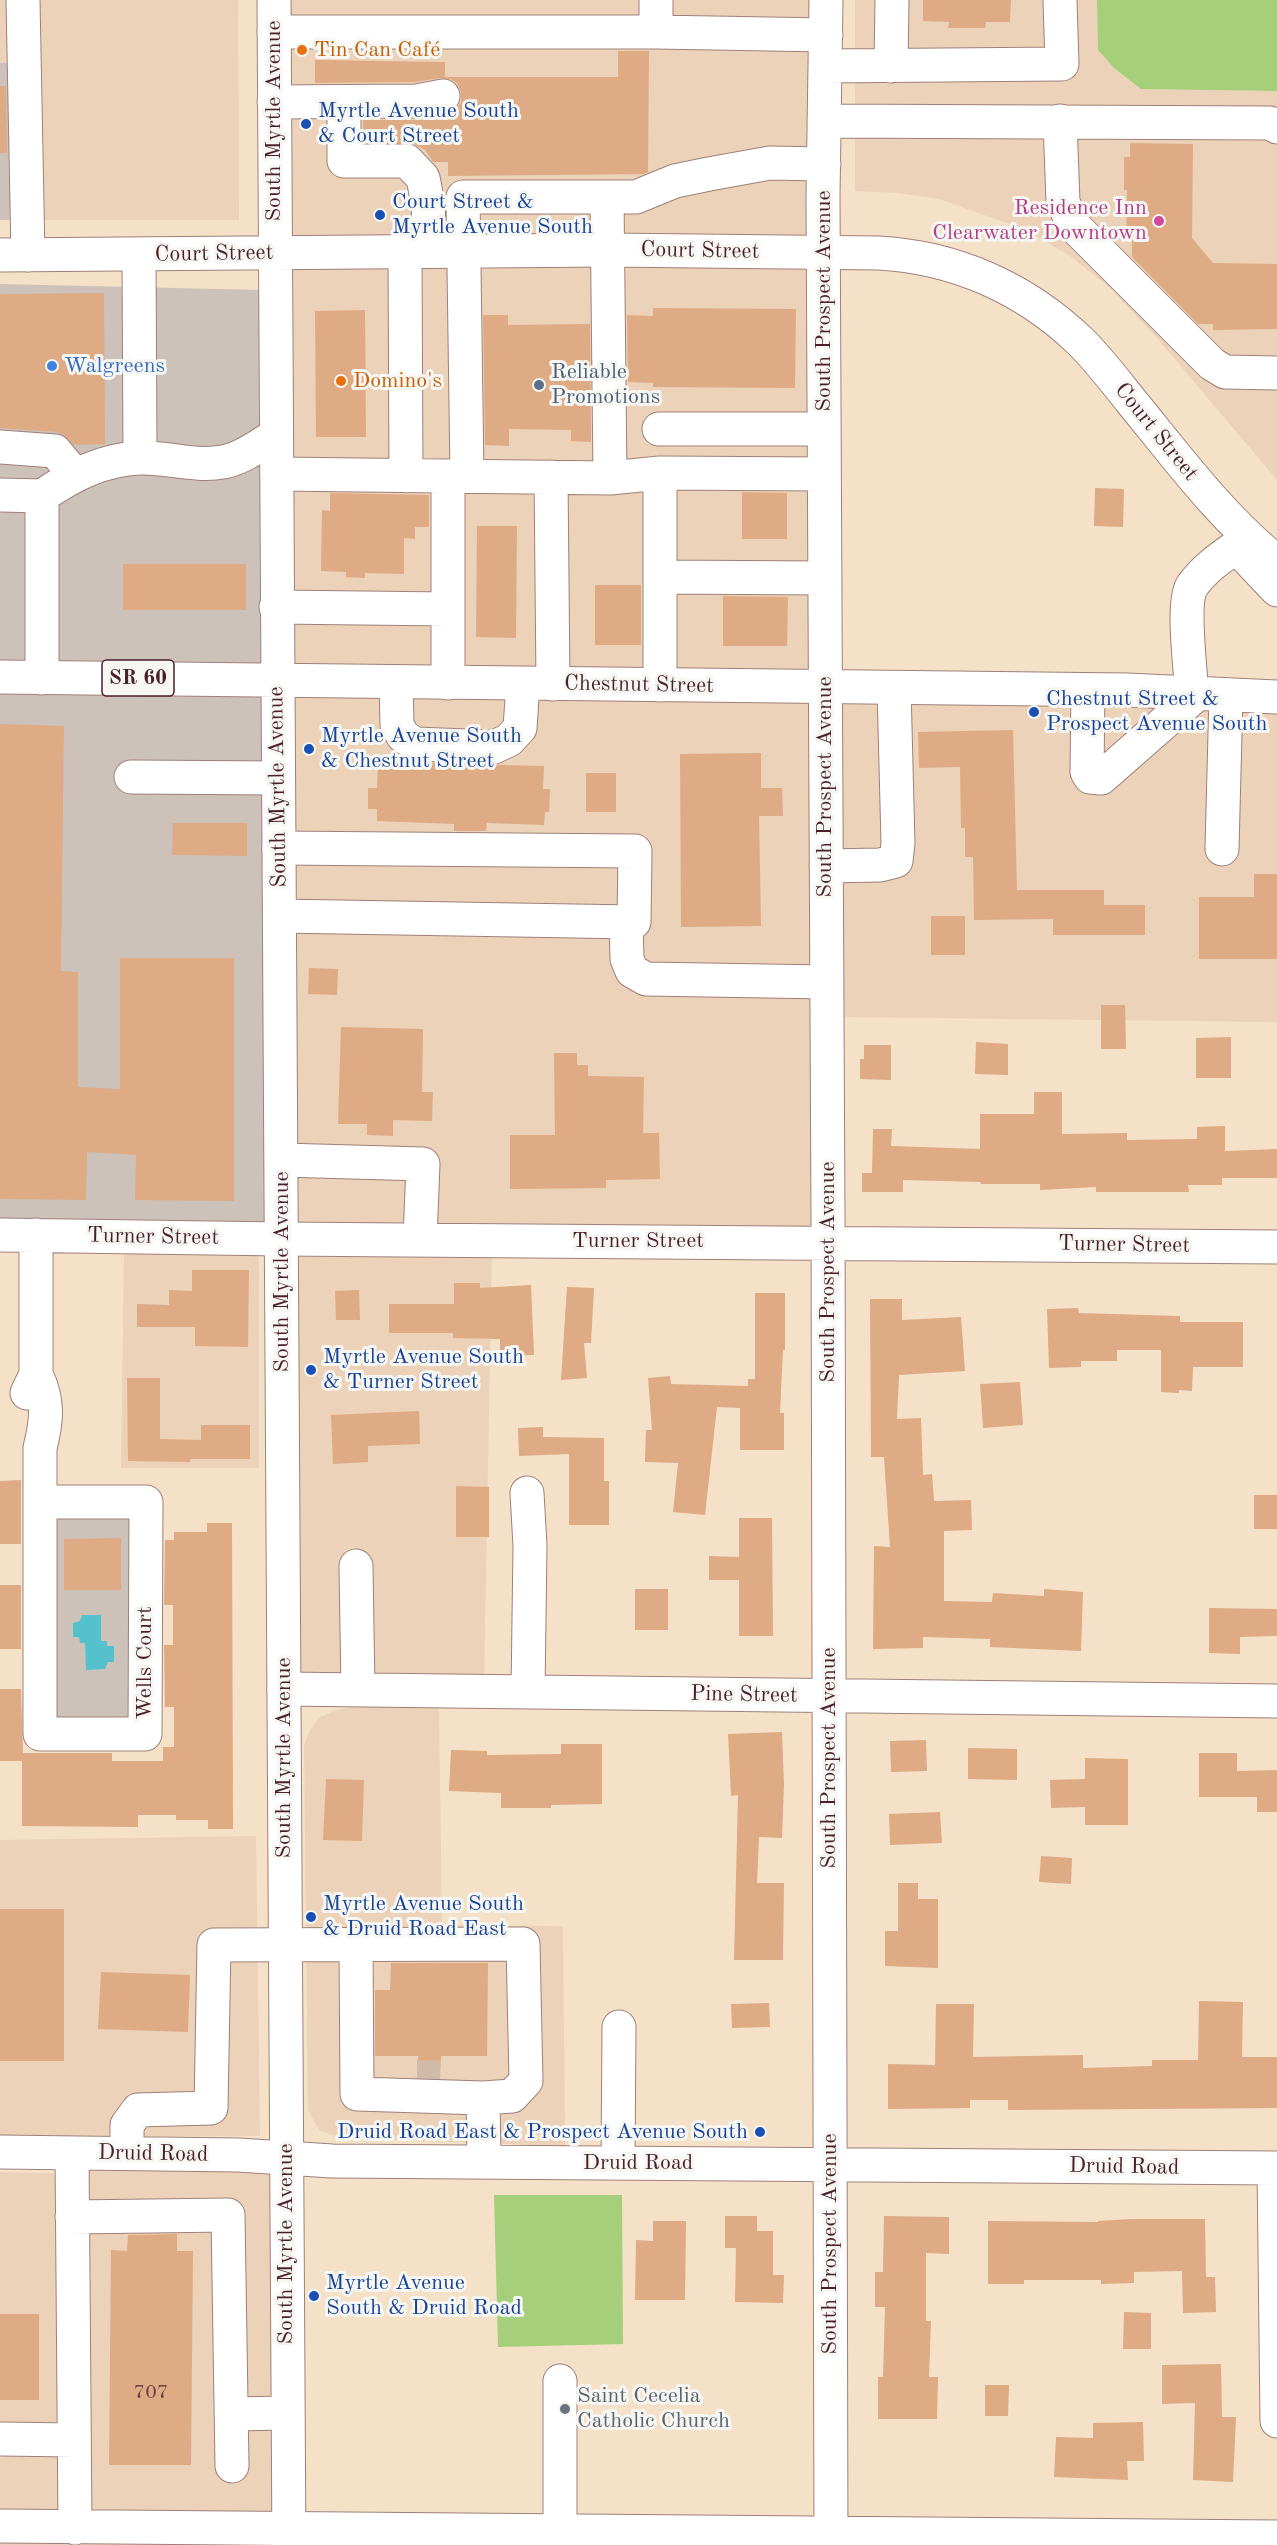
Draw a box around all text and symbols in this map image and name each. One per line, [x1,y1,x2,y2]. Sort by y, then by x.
street label: South Myrtle Avenue [261,20,287,222]
place label: Tin Can Café [314,37,440,63]
marker: Tin Can Café [295,43,309,57]
place label: Myrtle Avenue South & Court Street [318,98,519,150]
marker: Myrtle Avenue South & Court Street [299,117,313,131]
place label: Court Street & Myrtle Avenue South [392,189,593,240]
street label: South Prospect Avenue [811,190,837,412]
place label: Residence Inn Clearwater Downtown [932,195,1147,246]
marker: Court Street & Myrtle Avenue South [373,208,387,222]
marker: Residence Inn Clearwater Downtown [1152,214,1166,228]
street label: Court Street [640,237,760,265]
street label: Court Street [154,240,274,268]
place label: Walgreens [64,353,165,379]
marker: Walgreens [45,359,59,373]
place label: Reliable Promotions [551,359,660,410]
place label: Domino's [353,368,442,394]
marker: Domino's [334,374,348,388]
marker: Reliable Promotions [532,378,546,392]
street label: Court Street [1108,378,1204,486]
road number: SR 60 [102,660,174,696]
street label: Chestnut Street [564,670,714,700]
street label: South Prospect Avenue [812,676,838,898]
street label: South Myrtle Avenue [263,686,293,888]
place label: Chestnut Street & Prospect Avenue South [1046,686,1267,738]
marker: Chestnut Street & Prospect Avenue South [1027,705,1041,719]
place label: Myrtle Avenue South & Chestnut Street [321,723,522,774]
marker: Myrtle Avenue South & Chestnut Street [302,742,316,756]
street label: South Prospect Avenue [815,1161,841,1383]
street label: South Myrtle Avenue [269,1171,295,1373]
street label: Turner Street [87,1223,219,1251]
street label: Turner Street [572,1228,704,1254]
street label: Turner Street [1058,1231,1190,1259]
place label: Myrtle Avenue South & Turner Street [323,1344,524,1396]
marker: Myrtle Avenue South & Turner Street [304,1363,318,1377]
street label: Wells Court [132,1606,158,1720]
street label: South Prospect Avenue [816,1647,842,1869]
street label: South Myrtle Avenue [271,1657,297,1859]
street label: Pine Street [690,1681,798,1709]
place label: Myrtle Avenue South & Druid Road East [323,1891,524,1942]
marker: Myrtle Avenue South & Druid Road East [304,1910,318,1924]
place label: Druid Road East & Prospect Avenue South [337,2119,748,2145]
marker: Druid Road East & Prospect Avenue South [753,2125,767,2139]
street label: South Prospect Avenue [817,2133,843,2355]
street label: Druid Road [98,2140,208,2168]
street label: South Myrtle Avenue [273,2143,299,2345]
street label: Druid Road [583,2150,693,2176]
street label: Druid Road [1069,2153,1179,2181]
place label: Myrtle Avenue South & Druid Road [326,2270,522,2322]
marker: Myrtle Avenue South & Druid Road [307,2289,321,2303]
house number: 707 [134,2381,168,2405]
place label: Saint Cecelia Catholic Church [577,2383,730,2434]
marker: Saint Cecelia Catholic Church [558,2402,572,2416]

